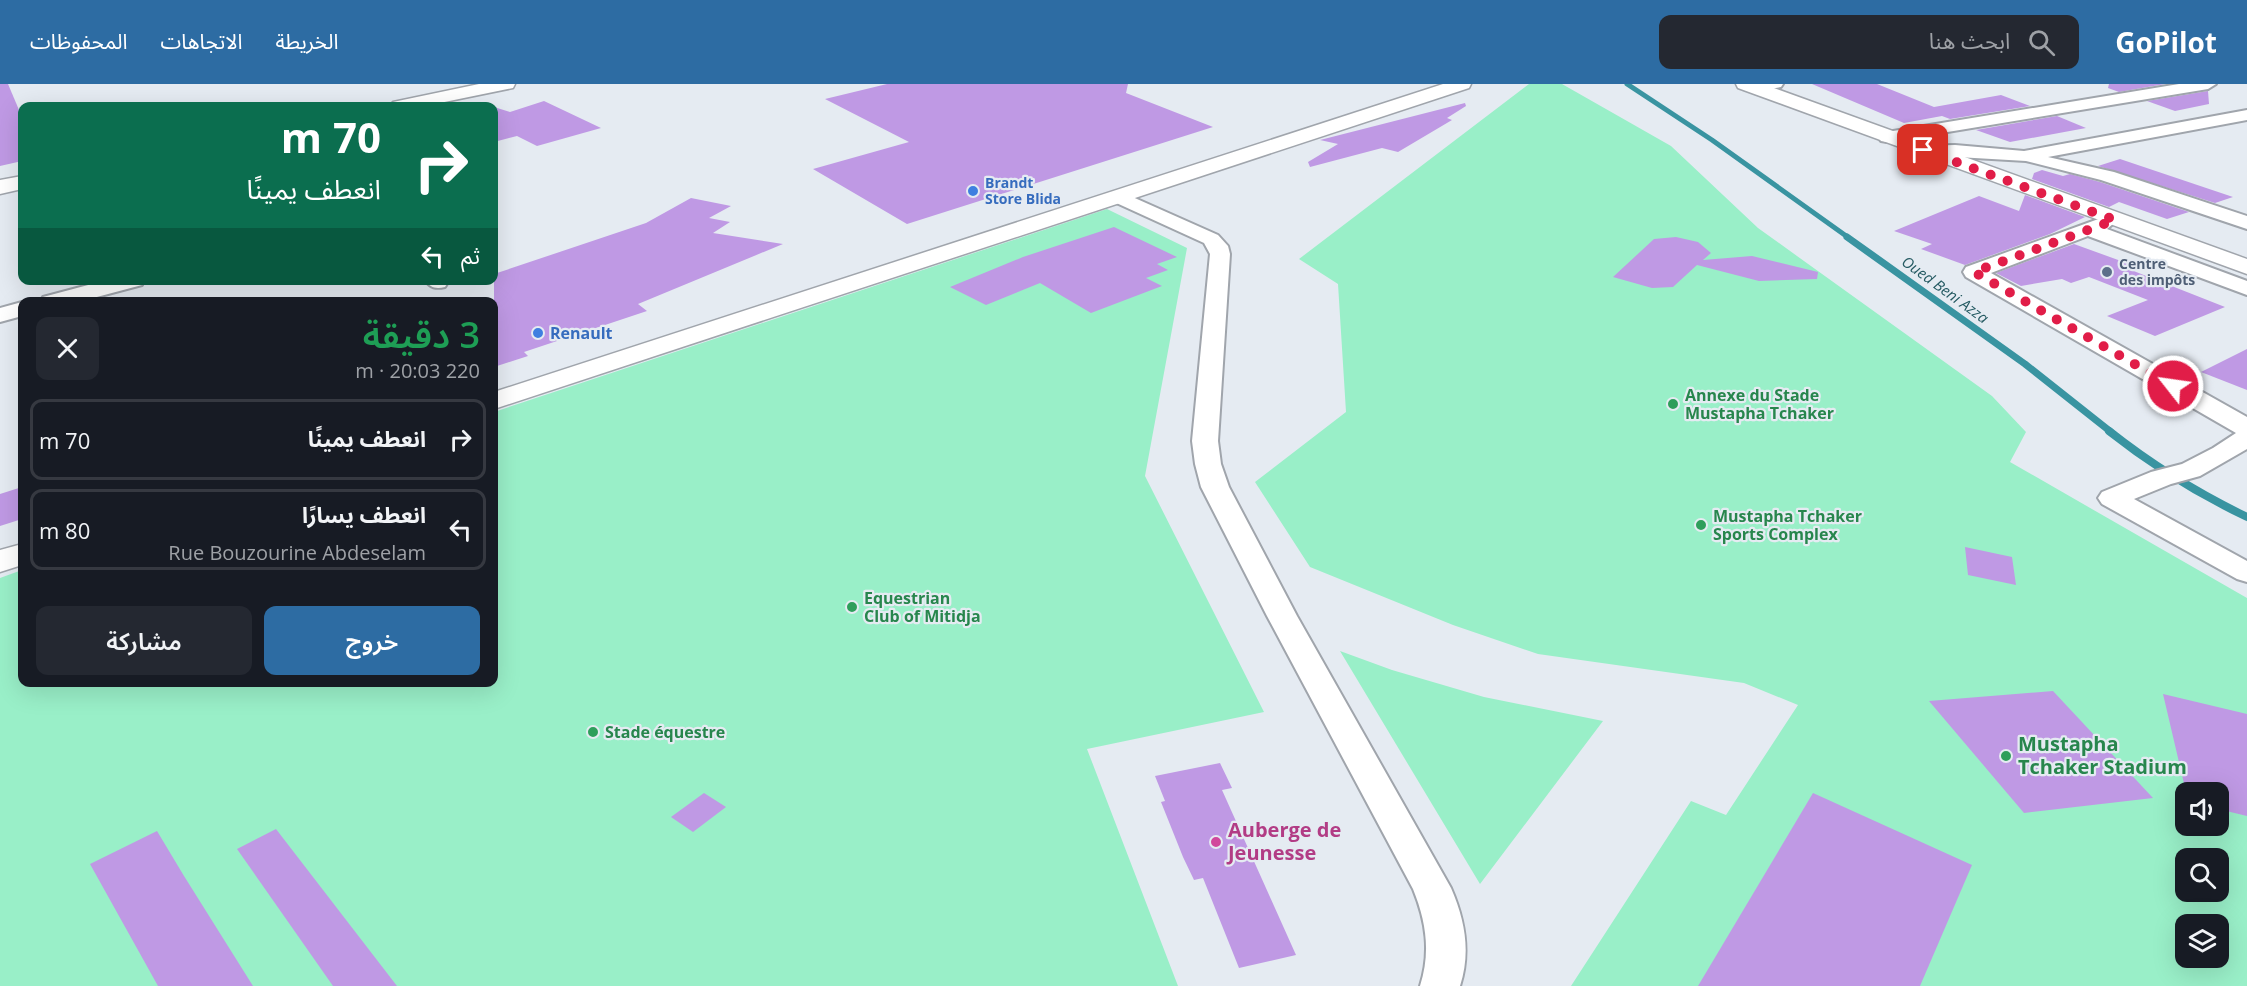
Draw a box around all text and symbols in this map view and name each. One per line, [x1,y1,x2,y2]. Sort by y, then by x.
search box [1659,15,2079,69]
text: GoPilot [2115,23,2217,61]
text: ابحث هنا [1929,25,2010,55]
icon: search [2025,26,2058,59]
text: المحفوظات [30,27,127,55]
text: الاتجاهات [160,27,242,55]
text: الخريطة [275,27,338,55]
text: 70 m [281,108,381,165]
pin [1897,124,1948,175]
icon: right [402,126,480,204]
icon: arrive [1906,133,1939,166]
text: انعطف يمينًا [247,170,381,207]
place label: Brandt Store Blida [985,173,1061,208]
marker: Brandt Store Blida [966,184,980,198]
icon: left [416,240,449,273]
text: ثم [461,240,480,270]
water label: Oued Beni Azza [1898,251,1993,328]
place label: Centre des impôts [2119,254,2195,289]
marker: Centre des impôts [2100,265,2114,279]
text: 3 دقيقة [363,310,480,359]
button: close [36,317,99,380]
place label: Renault [550,322,613,344]
marker: Renault [531,326,545,340]
position arrow [2141,354,2205,418]
text: 220 m · 20:03 [355,357,480,384]
place label: Annexe du Stade Mustapha Tchaker [1685,384,1834,424]
marker: Annexe du Stade Mustapha Tchaker [1666,397,1680,411]
text: انعطف يمينًا [308,423,426,453]
icon: right [444,423,477,456]
text: 70 m [39,425,90,455]
text: انعطف يسارًا [302,499,426,529]
place label: Mustapha Tchaker Sports Complex [1713,505,1862,545]
icon: left [444,513,477,546]
text: 80 m [39,515,90,545]
marker: Mustapha Tchaker Sports Complex [1694,518,1708,532]
text: Rue Bouzourine Abdeselam [168,539,426,566]
place label: Equestrian Club of Mitidja [864,587,981,627]
marker: Equestrian Club of Mitidja [845,600,859,614]
button: مشاركة [36,606,252,675]
button: خروج [264,606,480,675]
place label: Stade équestre [605,721,725,743]
marker: Stade équestre [586,725,600,739]
place label: Mustapha Tchaker Stadium [2018,730,2187,780]
marker: Mustapha Tchaker Stadium [1999,749,2013,763]
map controls [2175,782,2229,968]
button: sound [2175,782,2229,836]
place label: Auberge de Jeunesse [1226,816,1341,866]
marker: Auberge de Jeunesse [1209,835,1223,849]
button: search [2175,848,2229,902]
button: layers [2175,914,2229,968]

